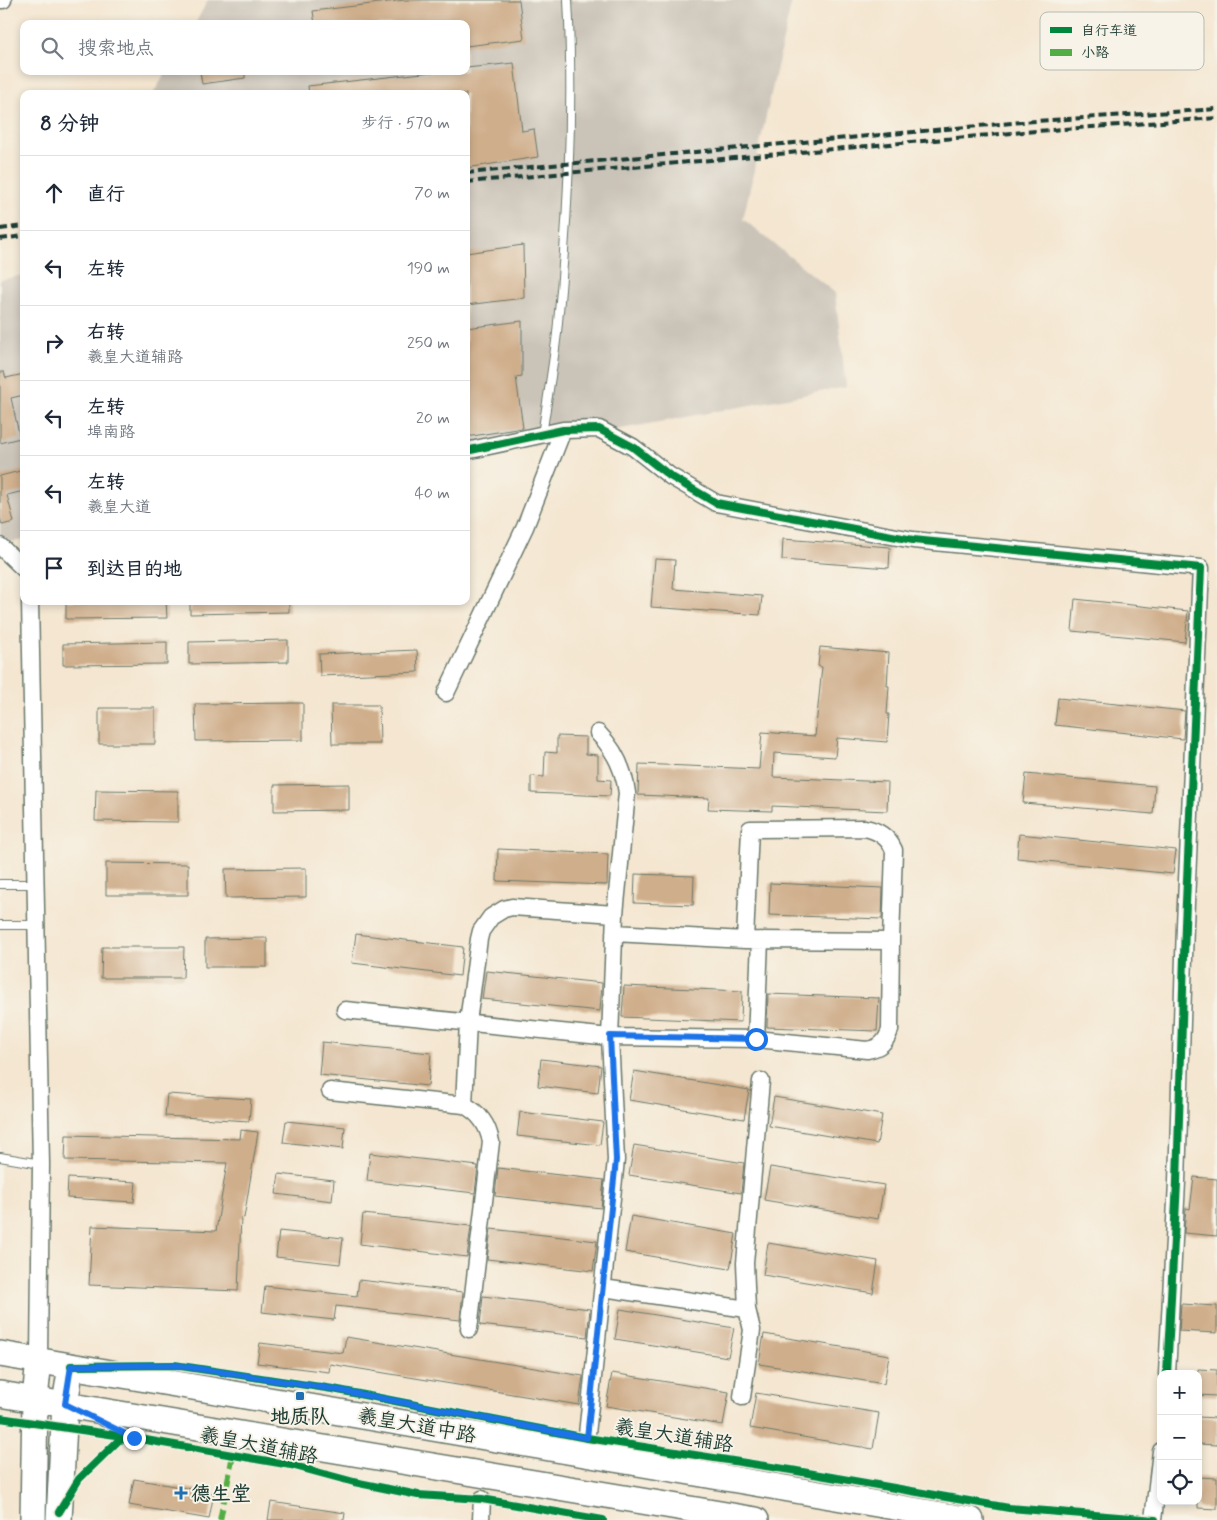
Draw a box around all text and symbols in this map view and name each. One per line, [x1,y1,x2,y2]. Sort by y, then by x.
legend [1040,12,1204,70]
search box [20,20,470,75]
text: 自行车道 [1081,22,1137,40]
icon: search [38,34,66,62]
text: 搜索地点 [78,36,154,61]
text: 小路 [1081,44,1109,62]
text: 8 分钟 [40,110,100,138]
text: 步行 · 570 m [361,113,450,134]
icon: ahead [40,179,68,207]
text: 直行 [87,182,125,207]
text: 70 m [414,183,450,204]
icon: left [40,254,68,282]
text: 左转 [87,257,125,282]
text: 190 m [407,258,450,279]
text: 右转 [87,320,125,345]
icon: right [40,329,68,357]
text: 250 m [407,333,450,354]
text: 羲皇大道辅路 [87,347,183,368]
text: 左转 [87,395,125,420]
icon: left [40,404,68,432]
text: 20 m [416,408,450,429]
text: 埠南路 [87,422,135,443]
text: 左转 [87,470,125,495]
icon: left [40,479,68,507]
text: 40 m [414,483,450,504]
text: 羲皇大道 [87,497,151,518]
icon: arrive [40,554,68,582]
text: 到达目的地 [87,557,182,582]
route start [745,1028,768,1051]
map controls [1157,1370,1202,1505]
button: + [1157,1370,1202,1415]
marker: 地质队 [294,1390,306,1402]
street label: 羲皇大道中路 [355,1403,479,1450]
place label: 地质队 [270,1404,330,1431]
street label: 羲皇大道辅路 [612,1414,736,1459]
button: − [1157,1415,1202,1460]
street label: 羲皇大道辅路 [197,1422,321,1471]
route end [123,1427,146,1450]
button: locate [1157,1460,1202,1505]
place label: 德生堂 [191,1481,251,1508]
marker: 德生堂 [175,1487,187,1499]

